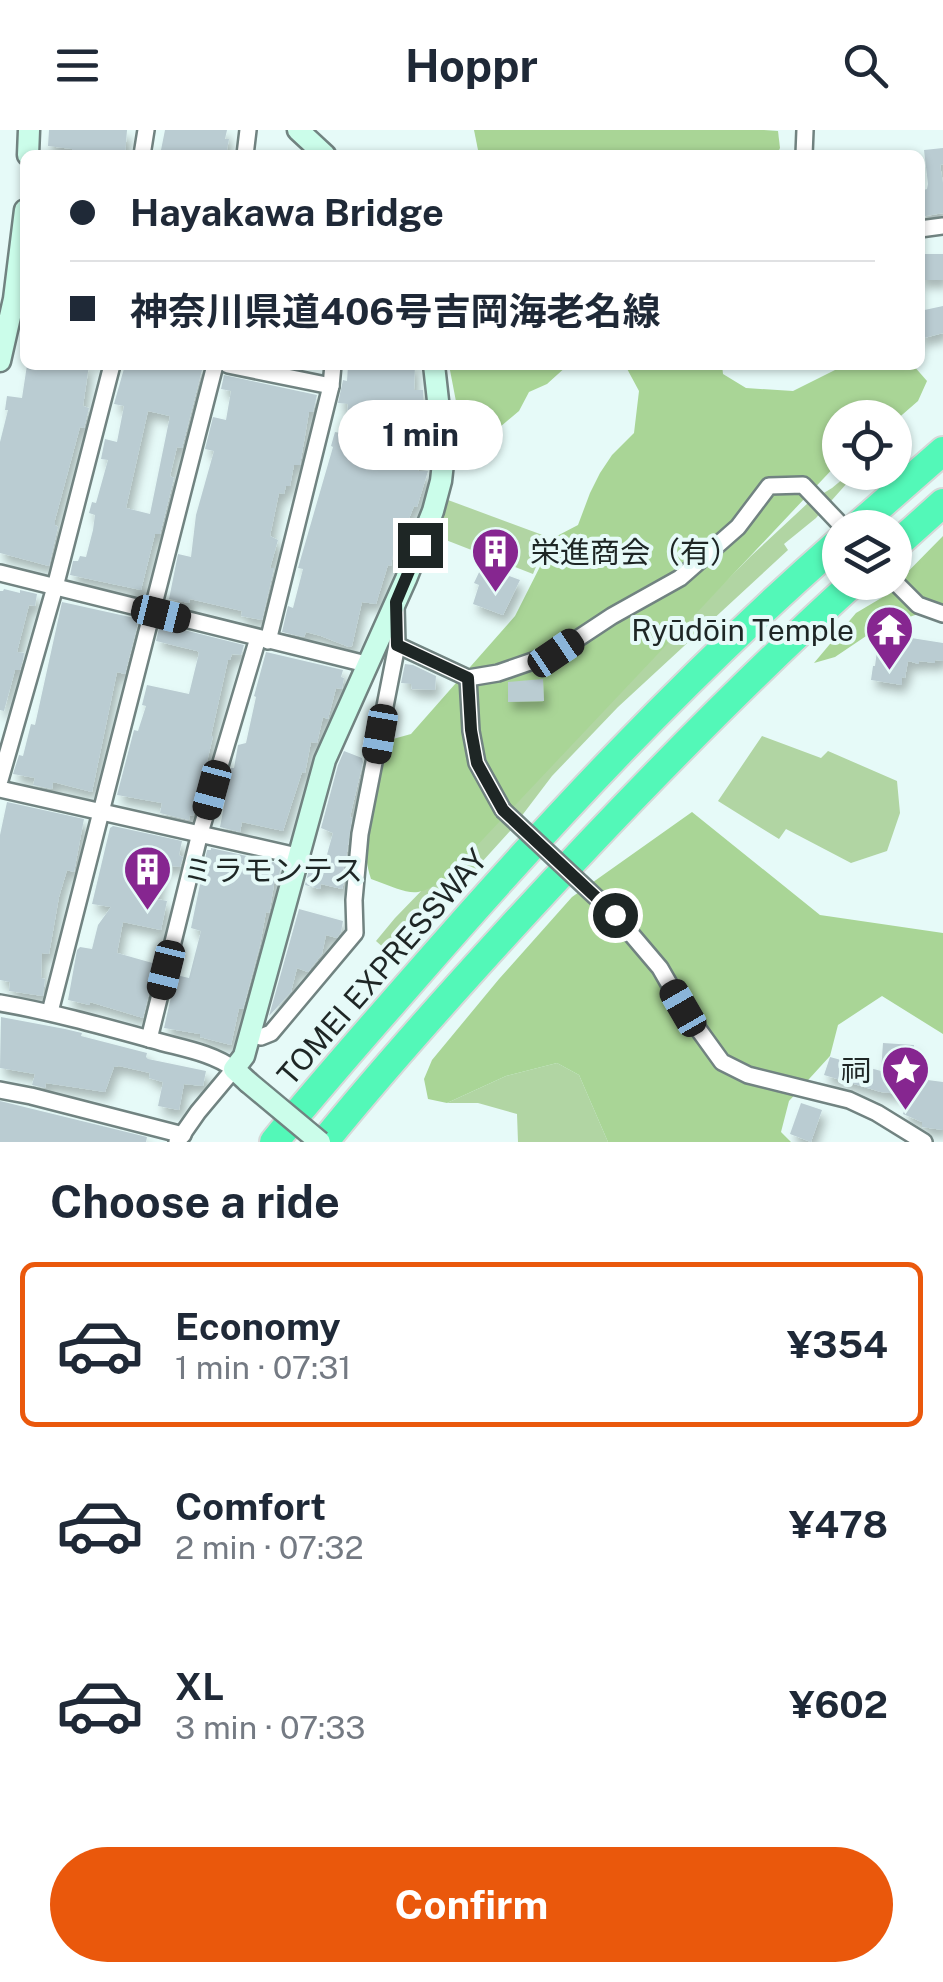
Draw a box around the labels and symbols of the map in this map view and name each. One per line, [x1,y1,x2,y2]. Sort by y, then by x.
callout: 1 min [338,400,502,470]
route end [398,523,443,568]
building icon: 栄進商会（有） [469,526,521,594]
place label: 栄進商会（有） [530,534,740,570]
car [128,592,194,636]
temple icon: Ryūdōin Temple [863,604,915,672]
place label: Ryūdōin Temple [631,612,854,648]
car [523,624,589,682]
car [360,702,400,766]
car [190,757,234,823]
street label: TOMEI EXPRESSWAY [270,842,494,1092]
building icon: ミラモンテス [122,844,174,912]
place label: ミラモンテス [183,852,363,888]
route start [593,893,638,938]
car [144,937,188,1003]
car [655,975,711,1041]
place icon: 祠 [880,1044,932,1112]
place label: 祠 [841,1052,871,1088]

